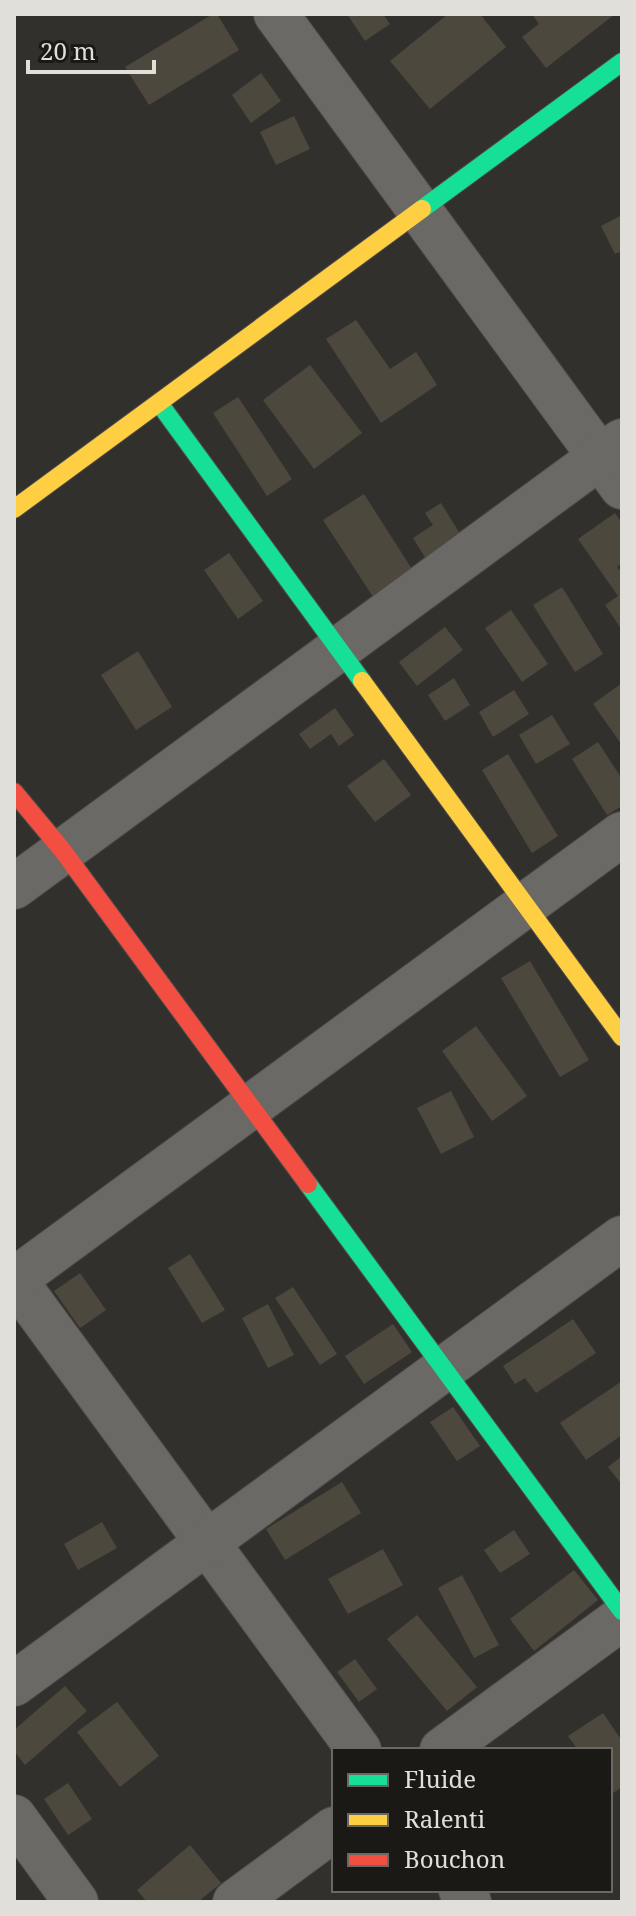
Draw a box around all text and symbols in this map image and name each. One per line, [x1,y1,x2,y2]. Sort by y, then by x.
scale bar [28,24,154,74]
text: 20 m [40,34,96,67]
legend [332,1748,612,1892]
text: Fluide [404,1762,476,1795]
text: Ralenti [404,1802,485,1835]
text: Bouchon [404,1842,505,1875]

